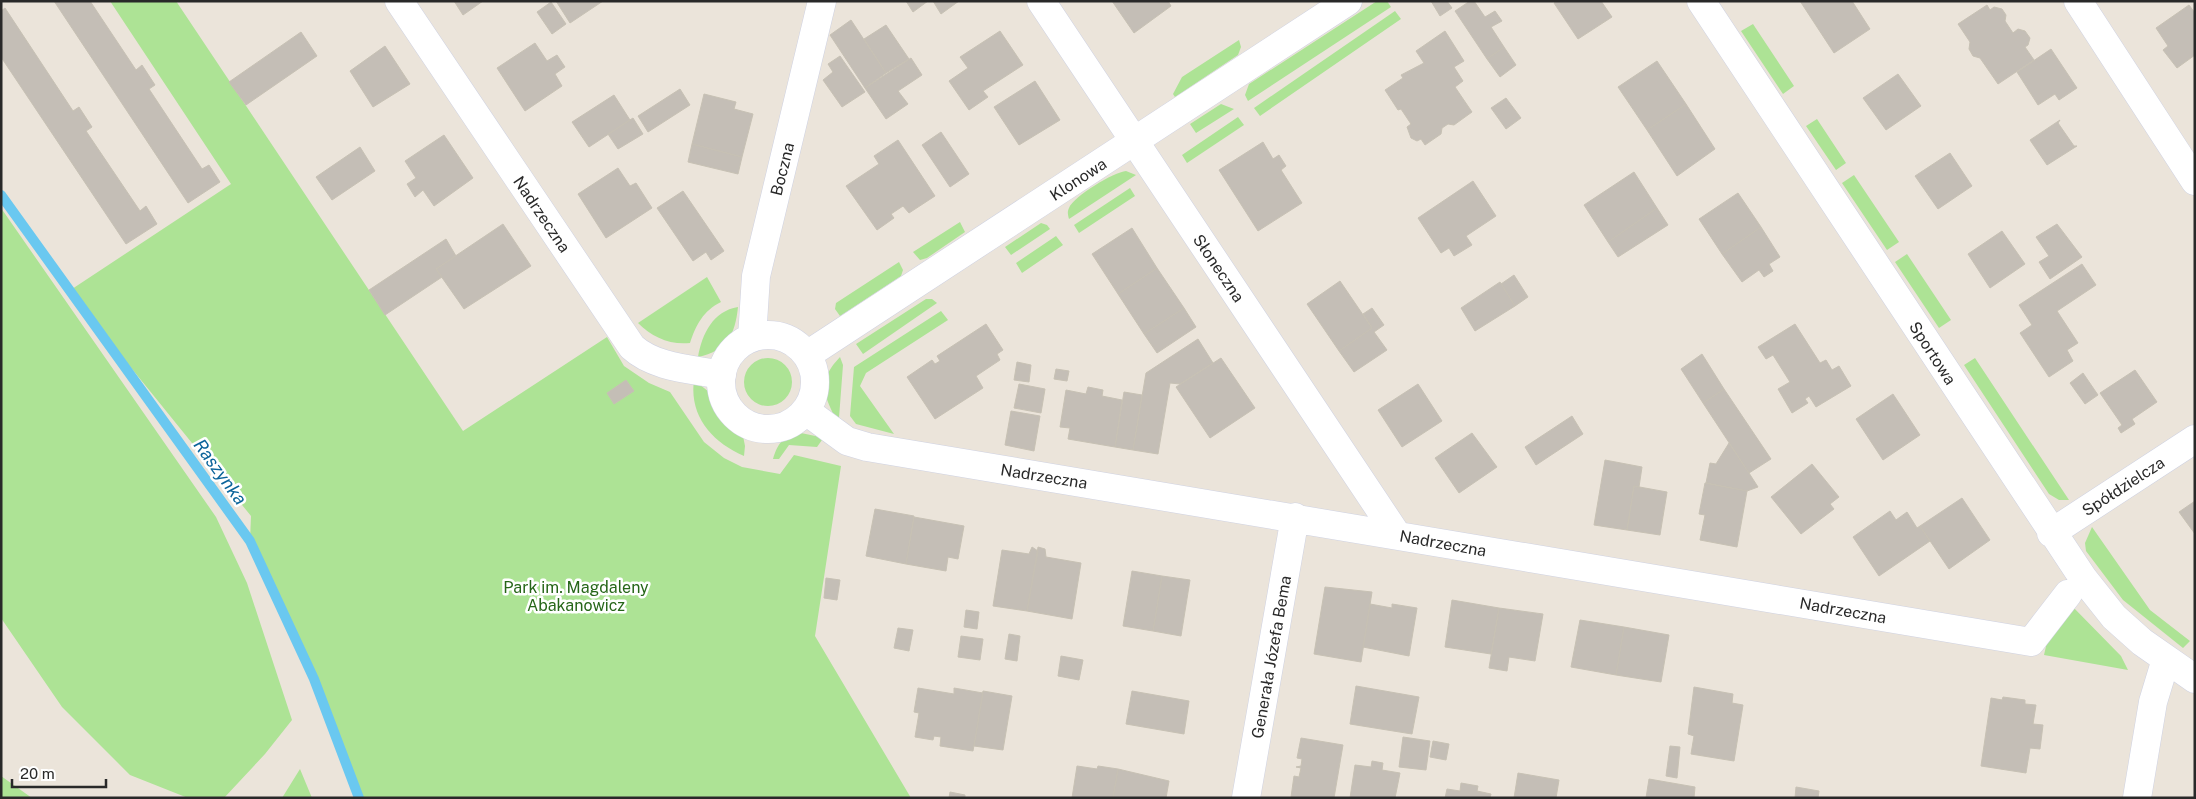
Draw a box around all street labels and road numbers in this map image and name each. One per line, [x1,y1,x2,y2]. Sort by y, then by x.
street label: Boczna [767,141,798,198]
street label: Klonowa [1046,154,1110,205]
street label: Nadrzeczna [509,173,574,256]
street label: Słoneczna [1189,231,1248,306]
street label: Sportowa [1905,318,1960,388]
street label: Spółdzielcza [2079,453,2168,520]
street label: Nadrzeczna [999,460,1089,493]
street label: Nadrzeczna [1398,527,1488,560]
street label: Generała Józefa Bema [1248,574,1295,740]
street label: Nadrzeczna [1798,594,1888,627]

